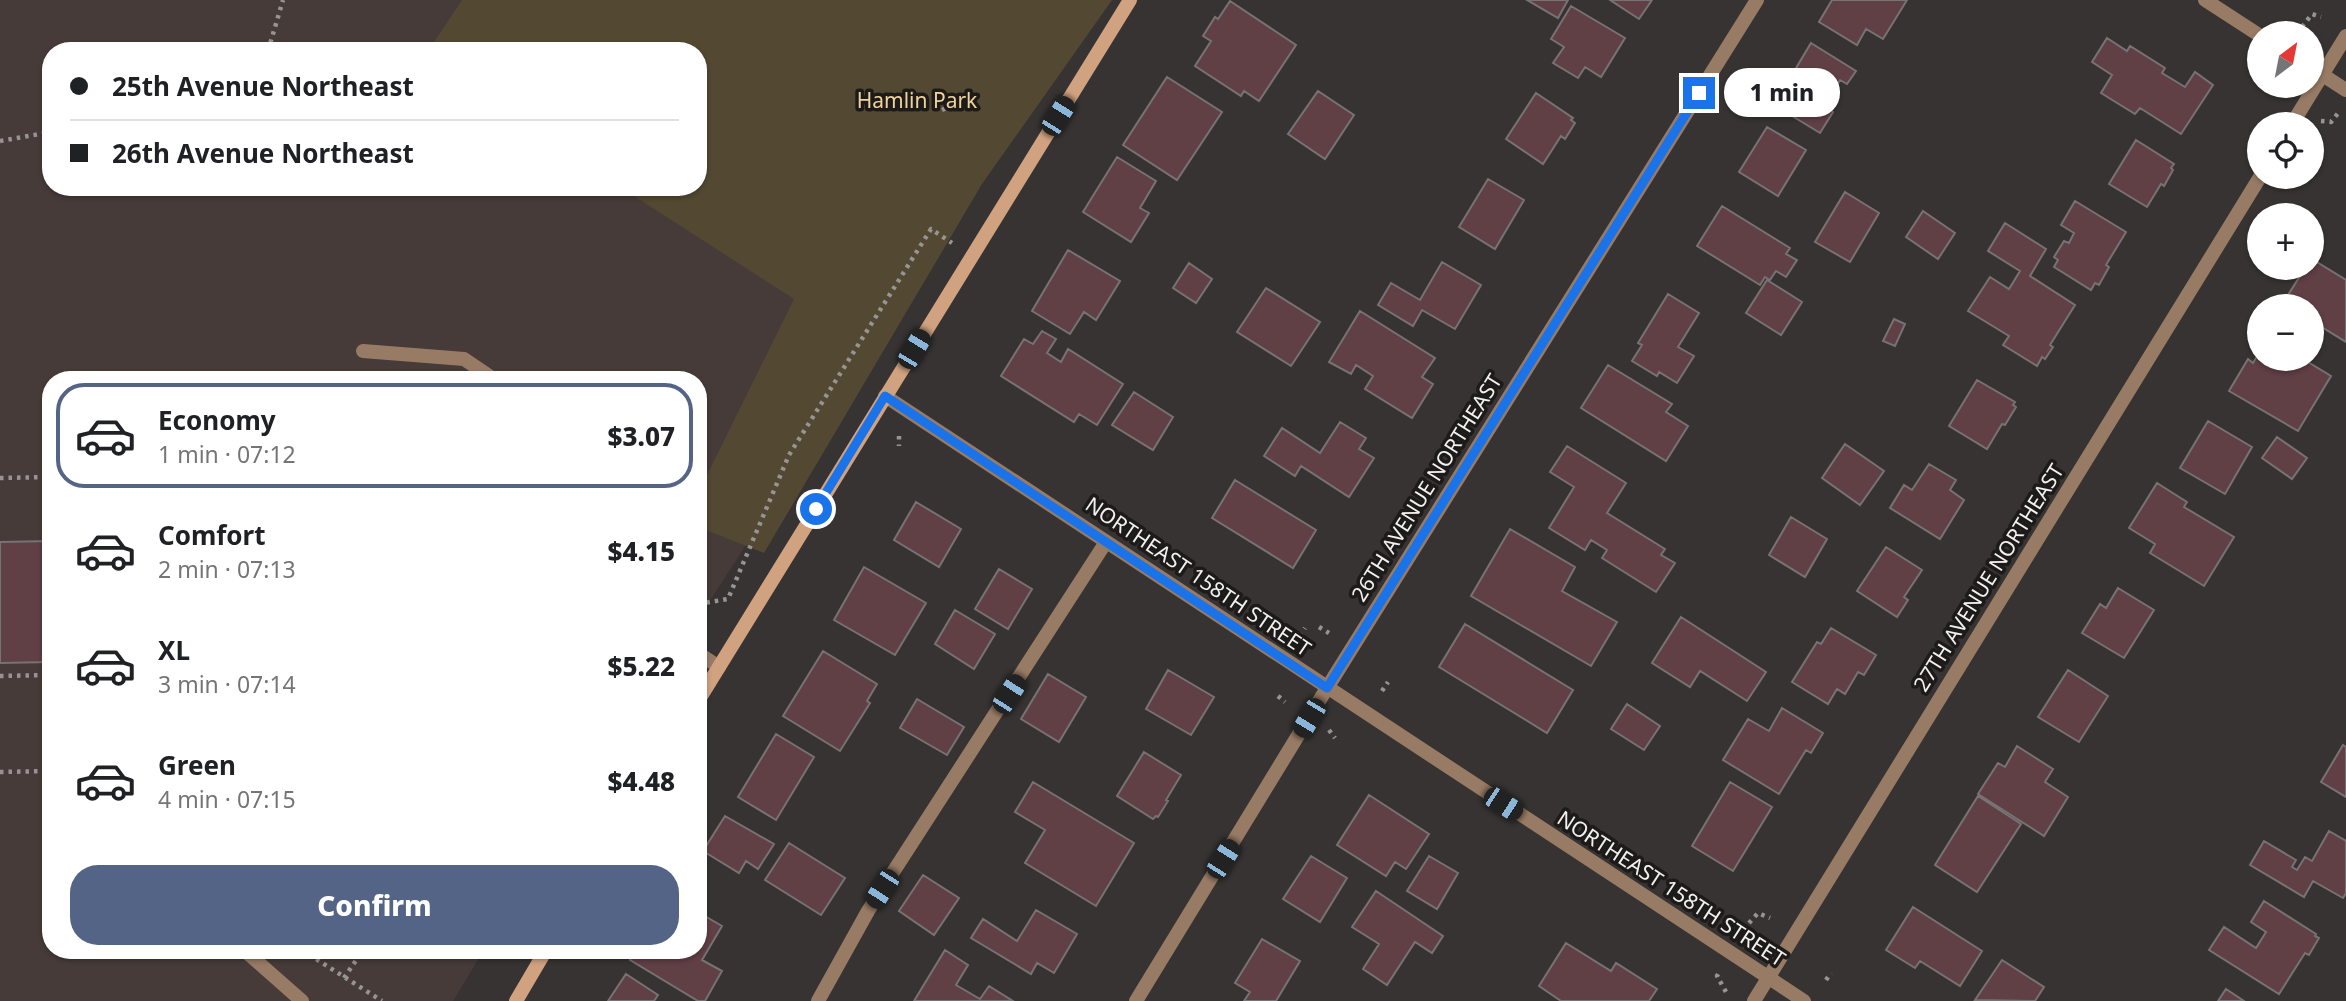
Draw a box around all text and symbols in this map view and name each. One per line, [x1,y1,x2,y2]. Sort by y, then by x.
north arrow [2247,21,2324,98]
map controls [2247,21,2324,371]
text: 25th Avenue Northeast [112,68,414,104]
callout: 1 min [1724,68,1839,118]
text: 1 min [1750,76,1814,108]
route end [1683,77,1715,109]
park label: Hamlin Park [857,86,978,114]
car [1038,93,1079,139]
button: locate [2247,112,2324,189]
text: 26th Avenue Northeast [112,135,414,171]
button: + [2247,203,2324,280]
button: − [2247,294,2324,371]
car [895,326,934,372]
street label: 26TH AVENUE NORTHEAST [1345,368,1508,606]
text: Economy [158,402,276,438]
icon: car [74,404,137,467]
text: $3.07 [608,418,675,454]
text: 1 min · 07:12 [158,438,296,470]
street label: 27TH AVENUE NORTHEAST [1907,458,2070,696]
street label: NORTHEAST 158TH STREET [1080,490,1317,662]
route start [800,493,832,525]
text: Comfort [158,517,266,553]
icon: car [74,519,137,582]
text: $4.15 [608,533,675,569]
text: 2 min · 07:13 [158,553,296,585]
text: XL [158,632,190,668]
icon: car [74,634,137,697]
text: $5.22 [608,648,675,684]
text: 3 min · 07:14 [158,668,296,700]
car [989,671,1030,717]
car [1290,695,1329,741]
text: Green [158,747,236,783]
icon: car [74,749,137,812]
text: $4.48 [608,763,675,799]
text: 4 min · 07:15 [158,783,296,815]
car [1480,784,1527,824]
street label: NORTHEAST 158TH STREET [1552,804,1791,973]
car [1203,836,1244,882]
button: Confirm [70,865,679,945]
car [862,866,903,912]

